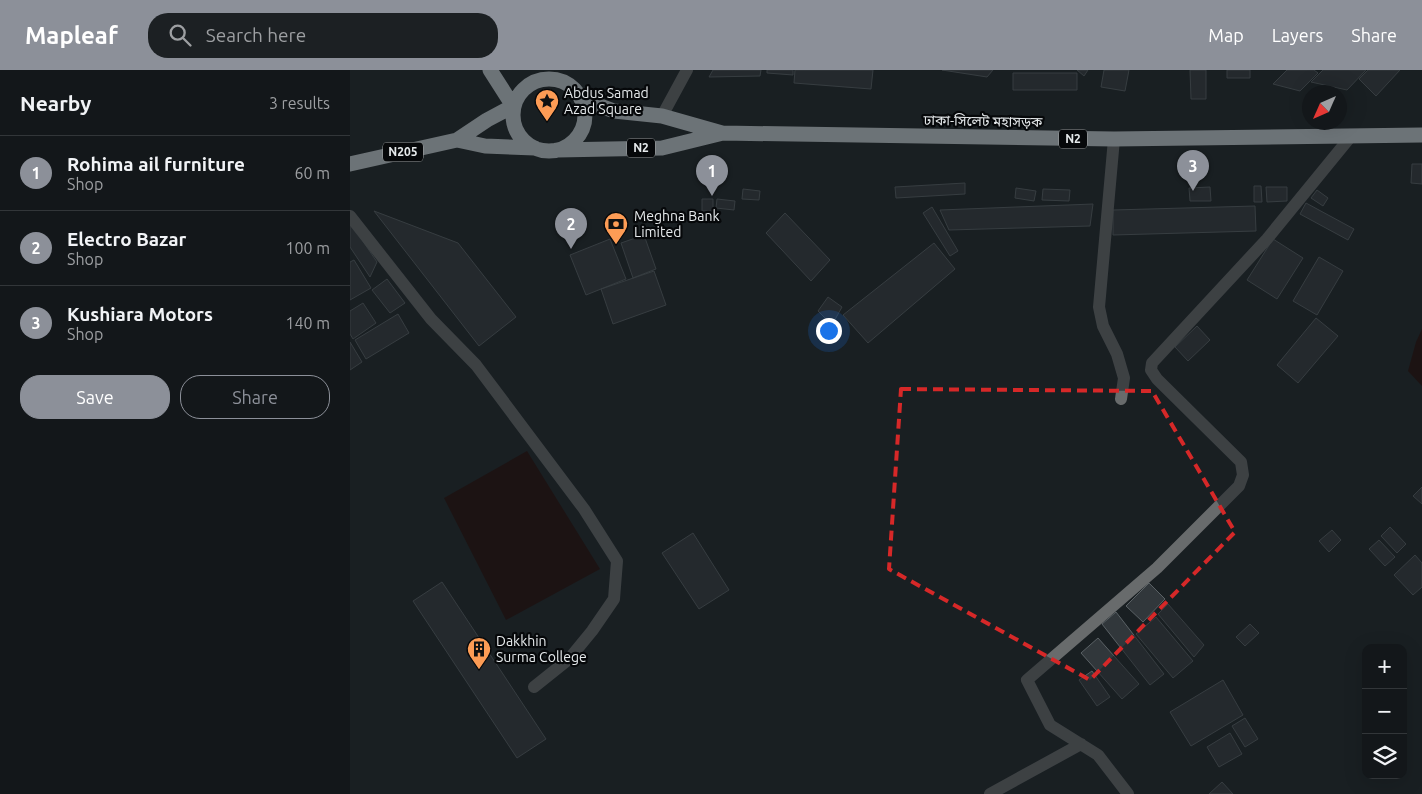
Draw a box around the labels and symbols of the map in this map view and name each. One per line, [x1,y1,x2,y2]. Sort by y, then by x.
place label: Abdus Samad Azad Square [564,85,649,117]
north arrow [1302,85,1347,130]
place icon: Abdus Samad Azad Square [534,88,560,122]
street label: ঢাকা-সিলেট মহাসড়ক [922,112,1043,130]
road number: N2 [1059,130,1087,148]
road number: N2 [627,138,655,158]
road number: N205 [383,142,423,161]
pin: 3 [1177,150,1209,191]
pin: 1 [696,155,728,196]
pin: 2 [555,208,587,249]
place label: Meghna Bank Limited [634,208,719,240]
bank icon: Meghna Bank Limited [603,211,629,245]
your location [816,318,842,344]
place label: Dakkhin Surma College [496,633,587,665]
building icon: Dakkhin Surma College [466,636,492,670]

